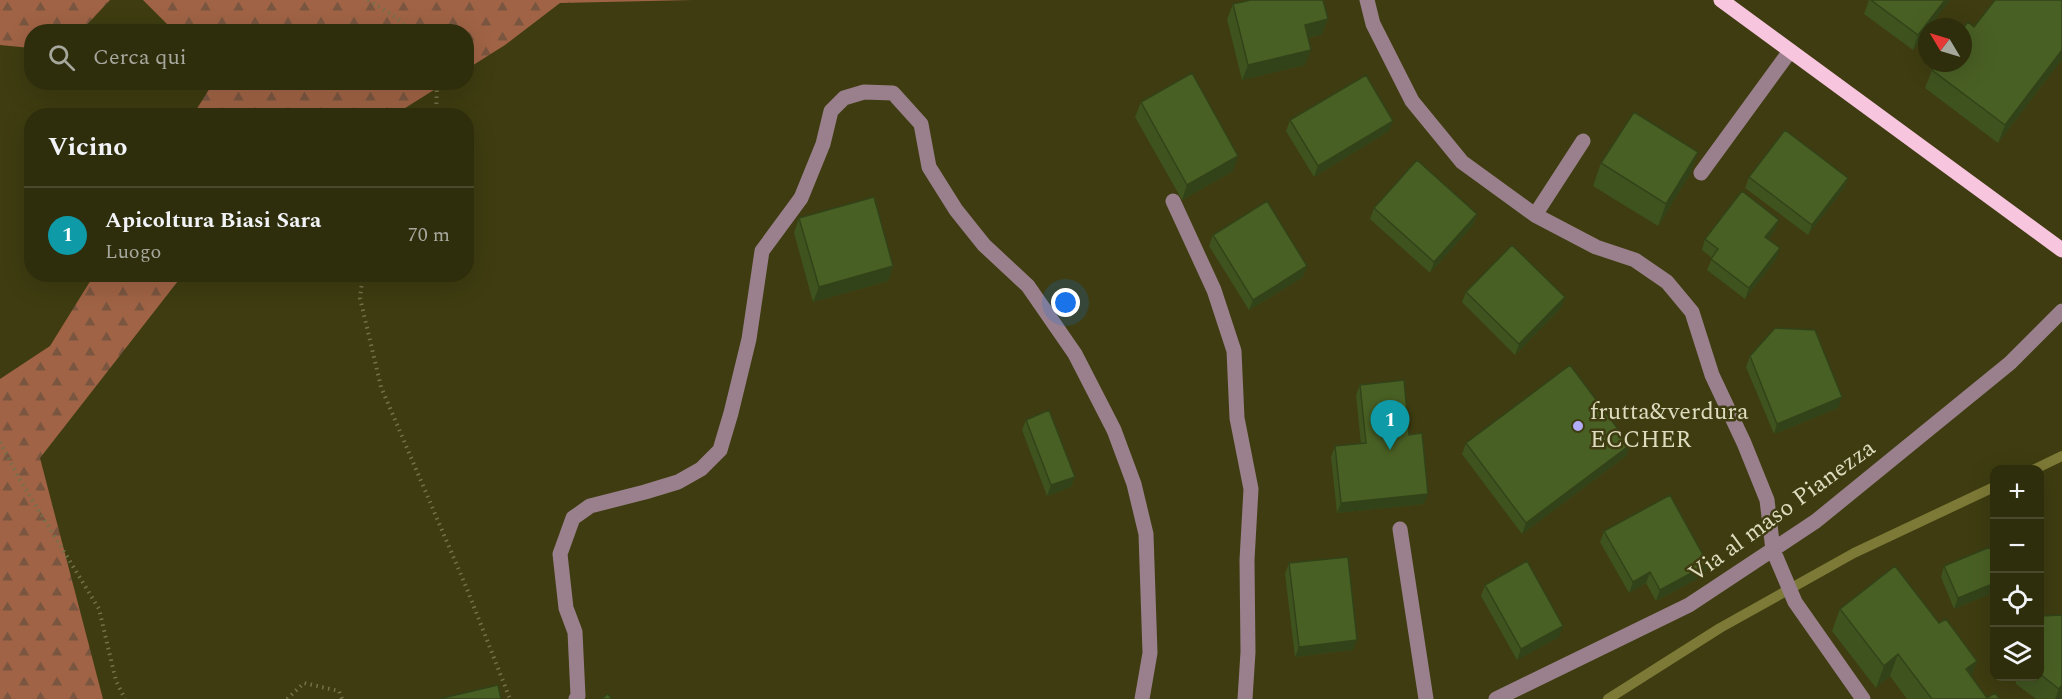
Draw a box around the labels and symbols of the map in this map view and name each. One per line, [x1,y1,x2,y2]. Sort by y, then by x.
north arrow [1918,18,1972,72]
your location [1051,288,1080,317]
place label: frutta&verdura ECCHER [1590,394,1749,458]
pin: 1 [1370,400,1410,450]
marker: frutta&verdura ECCHER [1571,419,1585,433]
street label: Via al maso Pianezza [1681,430,1884,591]

